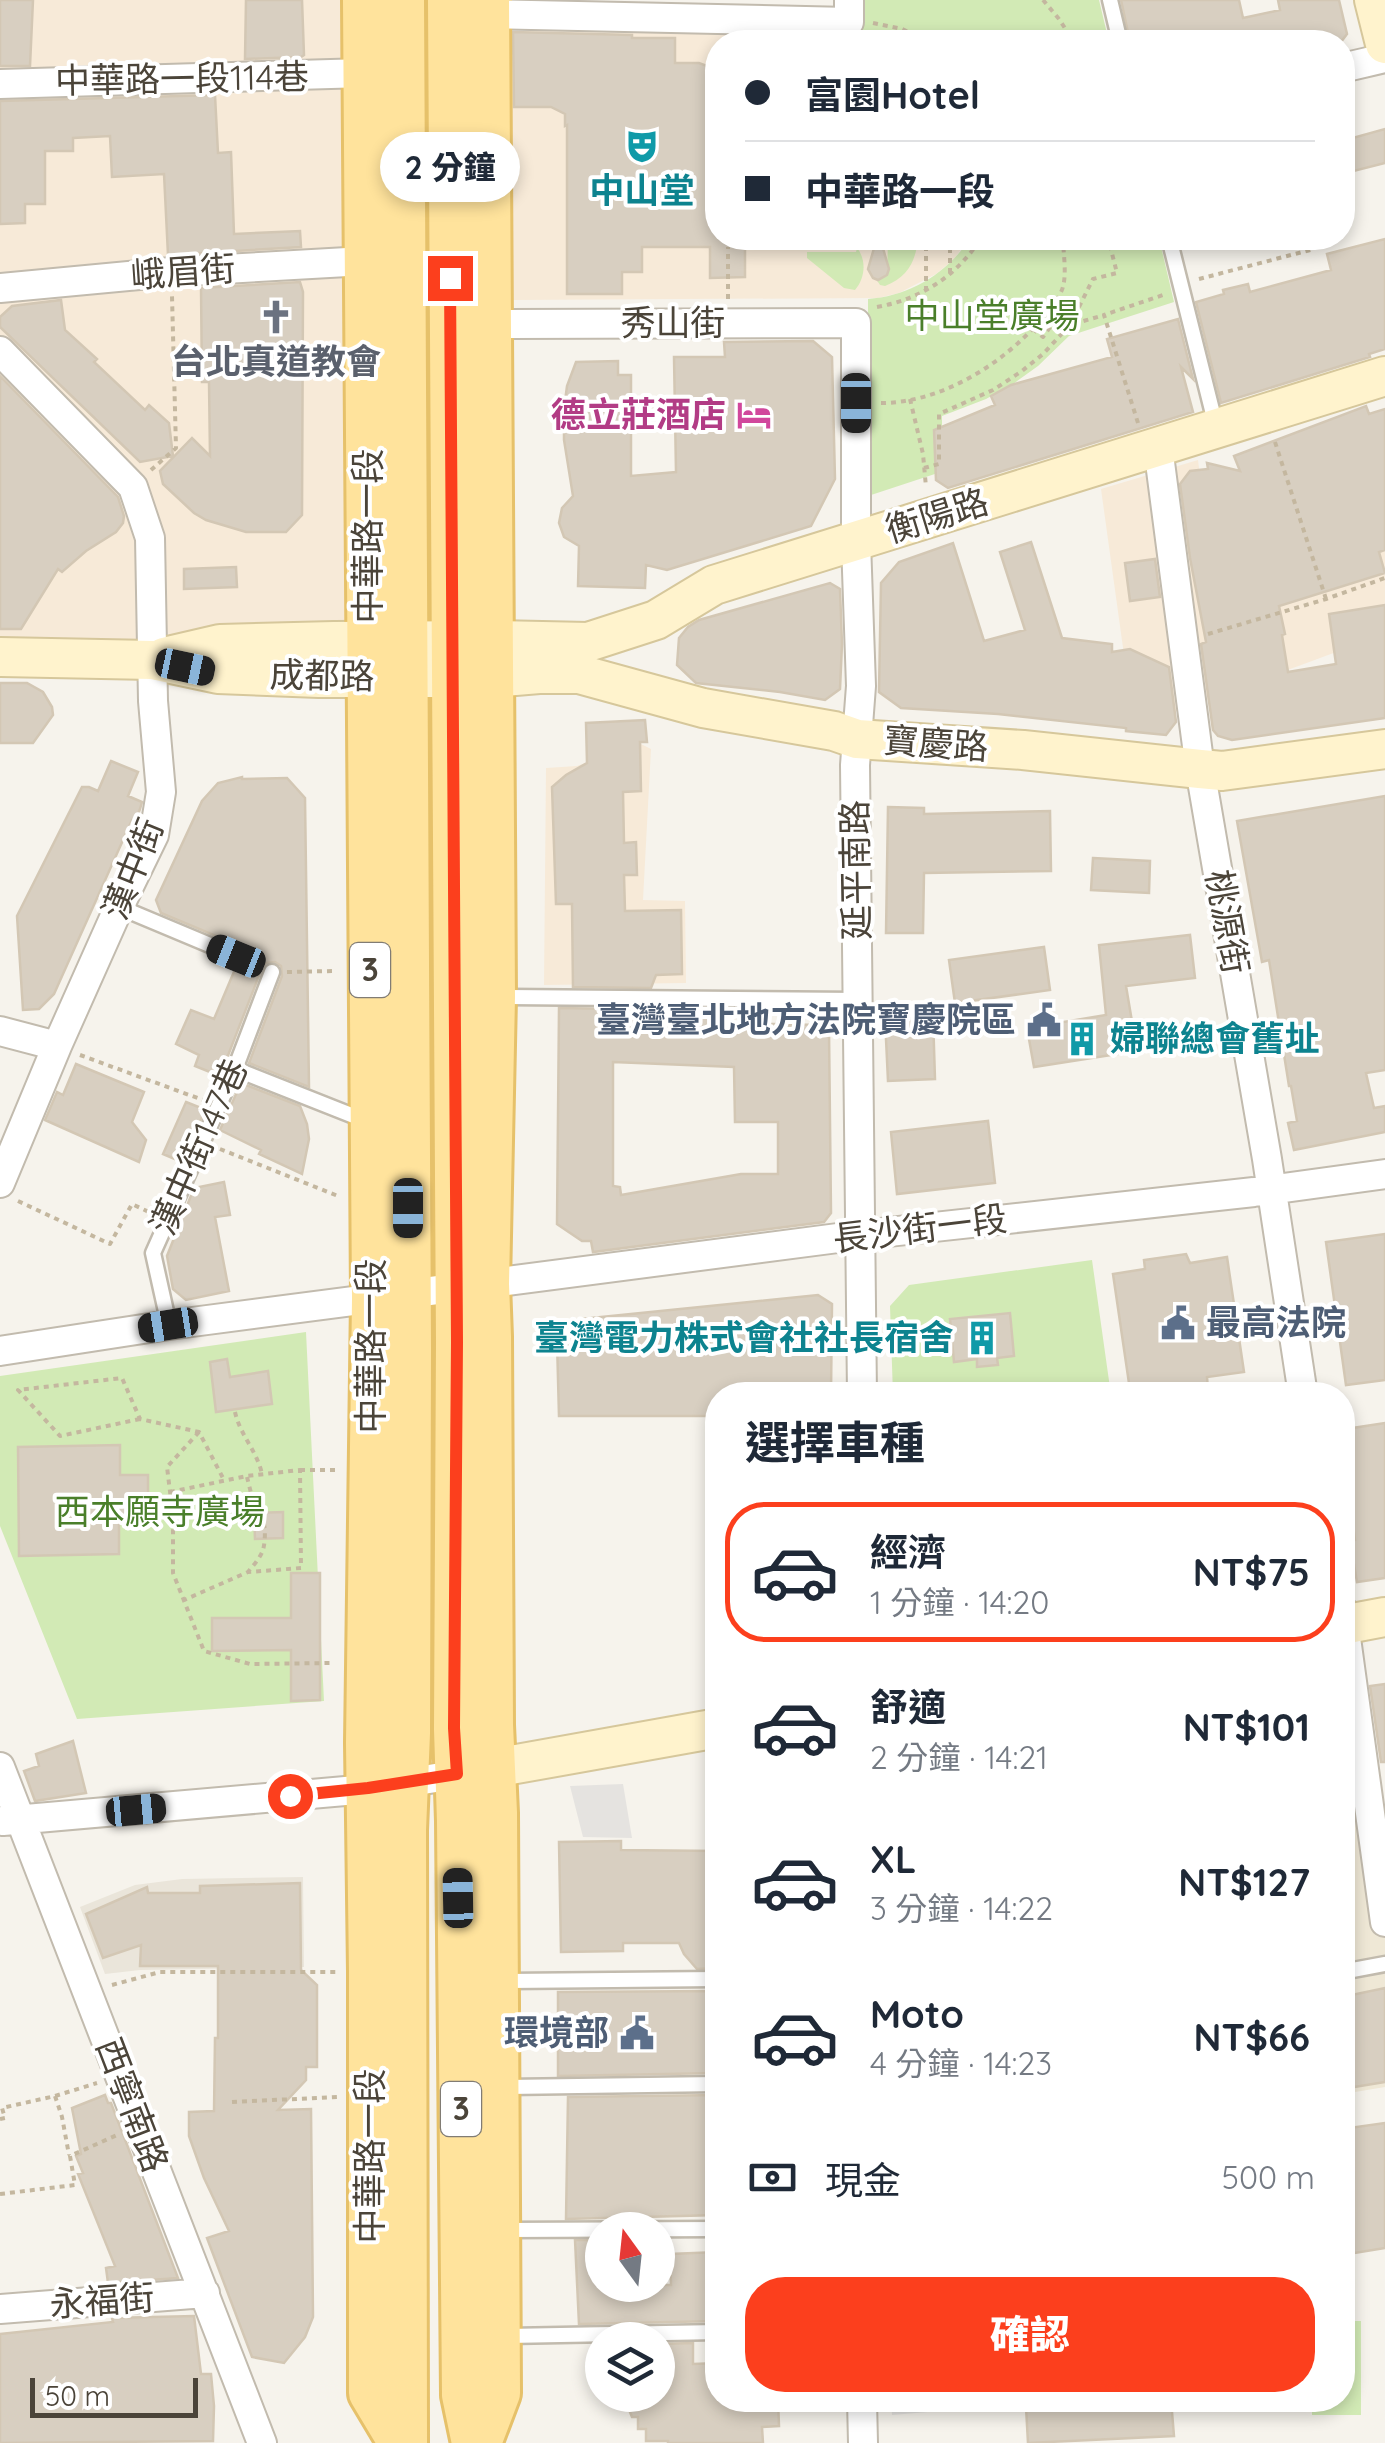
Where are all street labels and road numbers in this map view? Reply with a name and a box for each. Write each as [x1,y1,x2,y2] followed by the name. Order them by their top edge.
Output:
[55,54,309,102] street label: 中華路一段114巷
[129,245,237,297] street label: 峨眉街
[620,300,726,344] street label: 秀山街
[345,448,389,624] street label: 中華路一段
[880,479,993,551] street label: 衡陽路
[269,652,375,698] street label: 成都路
[882,717,990,769] street label: 寶慶路
[832,800,878,940] street label: 延平南路
[92,812,172,926] street label: 漢中街
[1197,866,1259,977] street label: 桃源街
[350,943,390,997] road number: 3
[140,1052,256,1241] street label: 漢中街147巷
[830,1196,1009,1261] street label: 長沙街一段
[348,1258,392,1434] street label: 中華路一段
[87,2031,179,2178] street label: 西寧南路
[347,2068,391,2244] street label: 中華路一段
[441,2082,481,2136] road number: 3
[48,2274,156,2326] street label: 永福街

